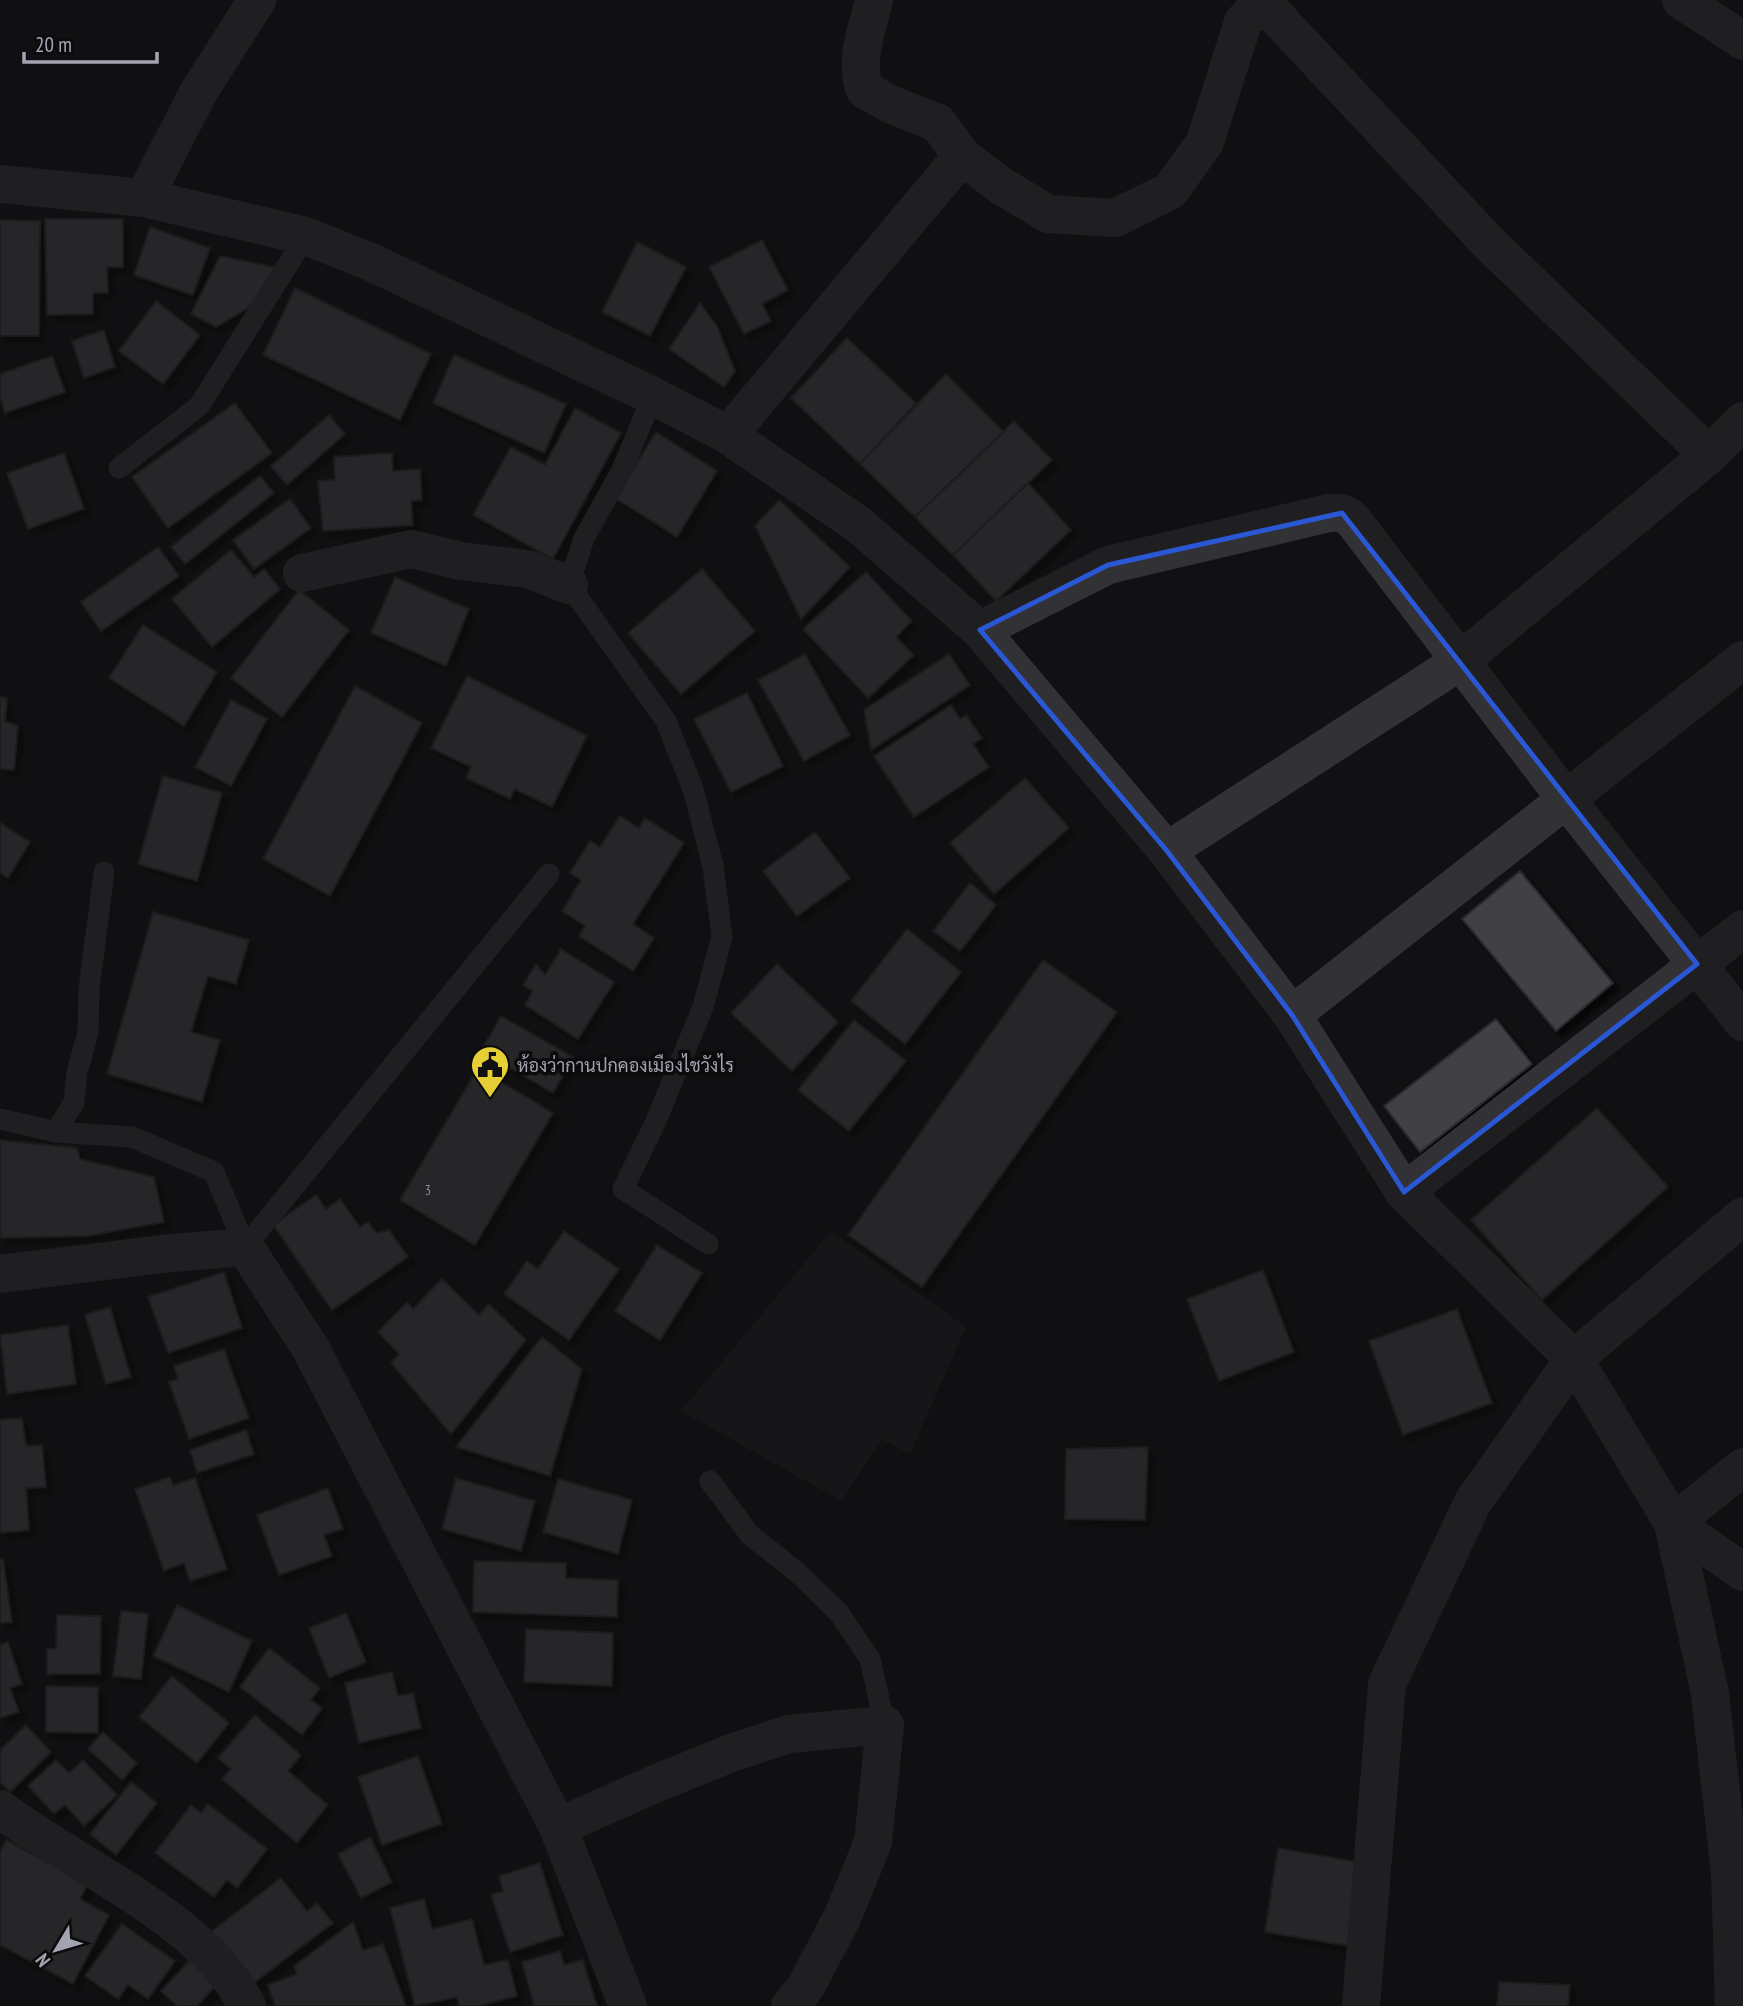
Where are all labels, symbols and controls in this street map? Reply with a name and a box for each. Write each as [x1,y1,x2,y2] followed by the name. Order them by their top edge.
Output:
[24,21,158,65] scale bar
[35,31,72,58] text: 20 m
[469,1044,511,1099] public building icon: ห้องว่ากานปกคองเมืองไชวังไร
[517,1053,734,1077] place label: ห้องว่ากานปกคองเมืองไชวังไร
[425,1181,431,1199] house number: 3
[21,1915,91,1985] north arrow
[30,1949,55,1972] text: N

